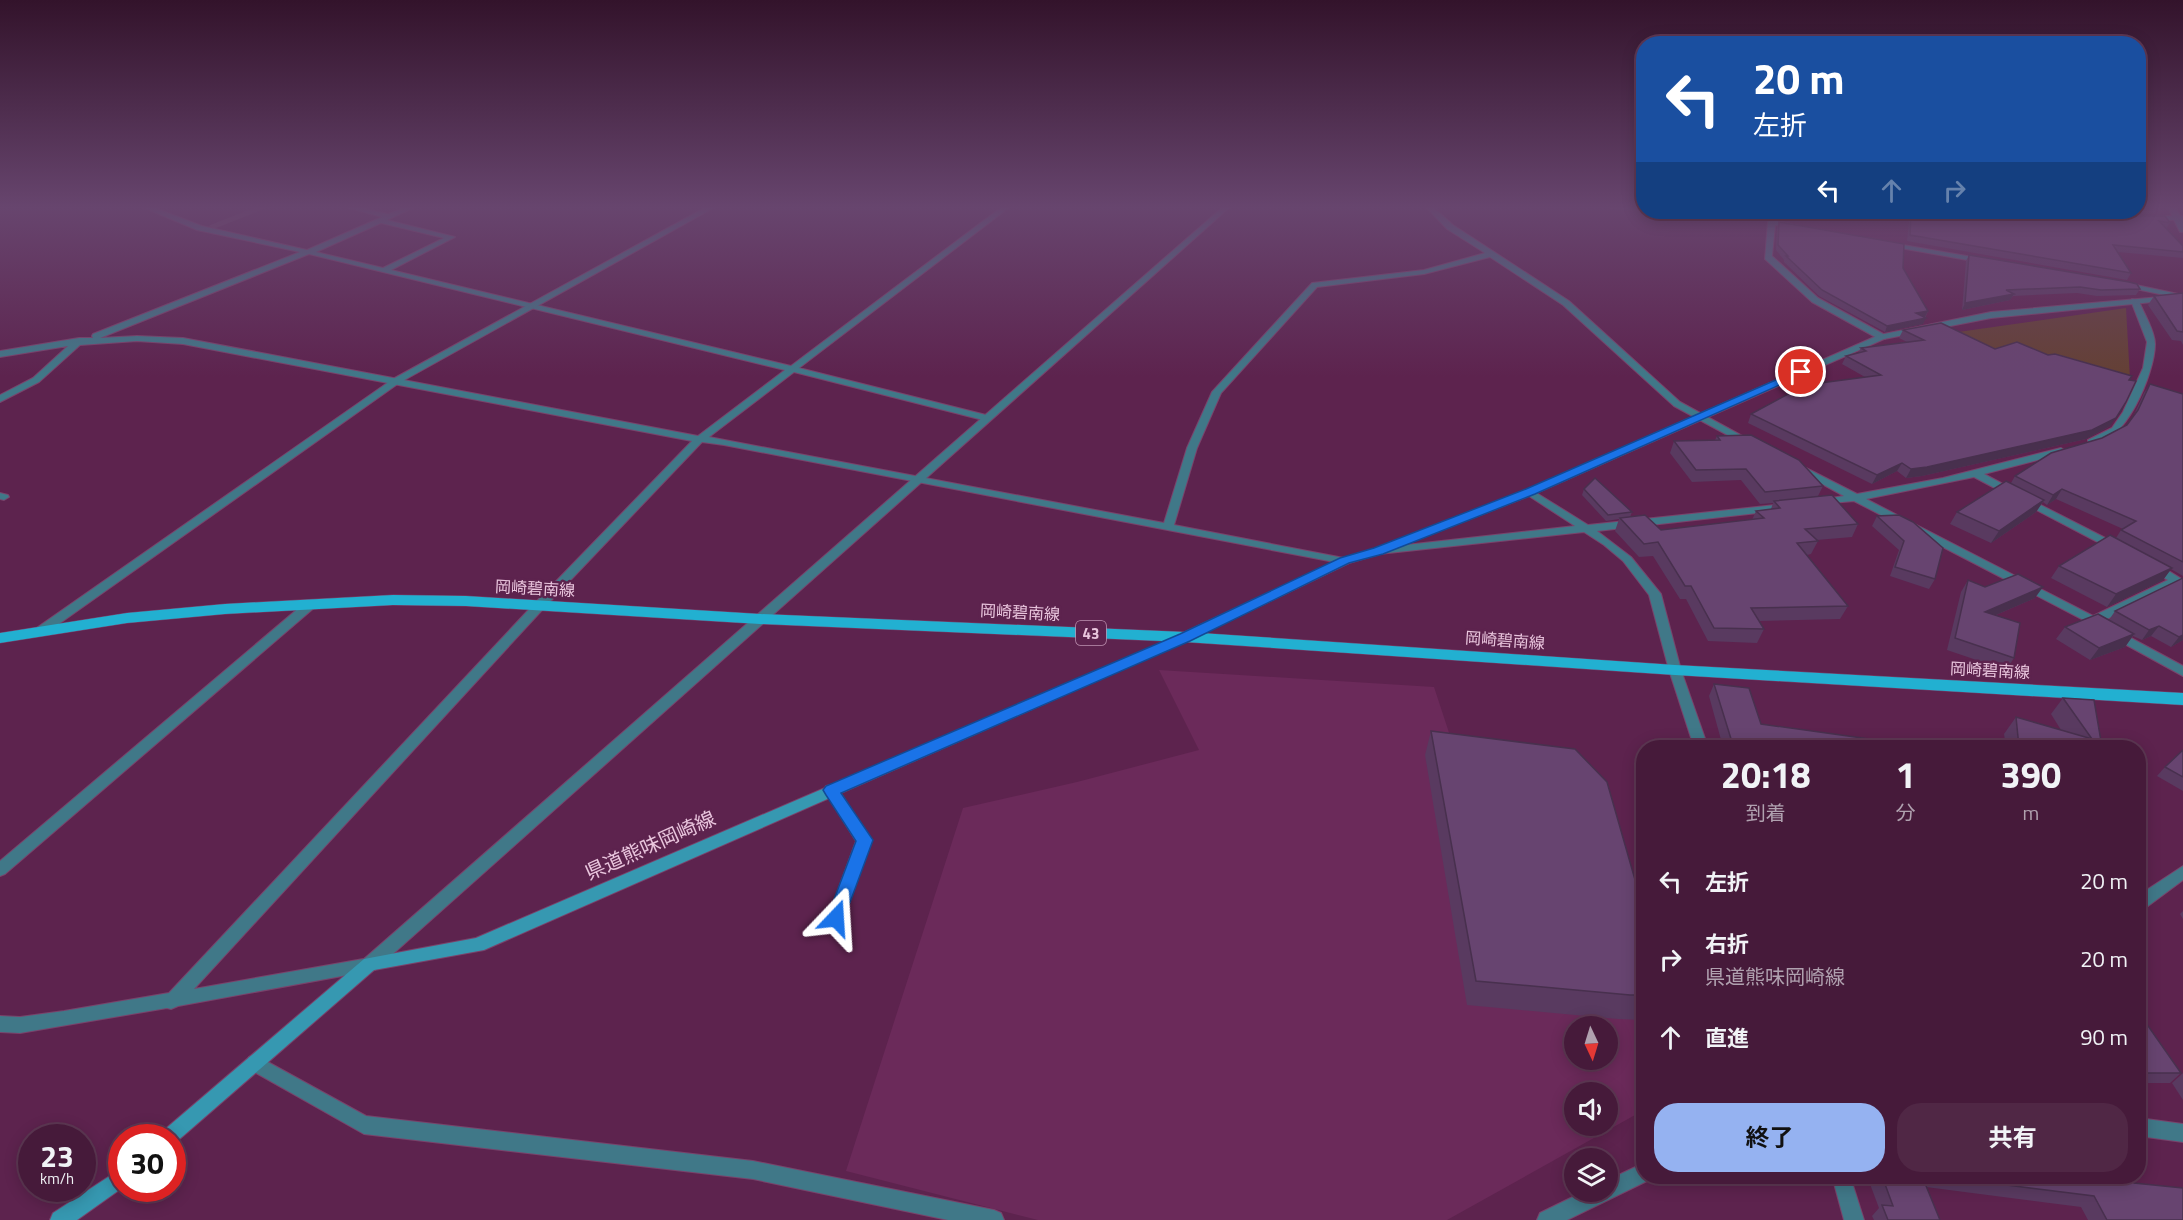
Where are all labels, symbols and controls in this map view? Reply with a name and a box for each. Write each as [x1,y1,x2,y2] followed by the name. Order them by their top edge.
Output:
[1753,46,1845,110] text: 20 m
[1654,60,1732,138] icon: left
[1753,104,1807,145] text: 左折
[1812,174,1845,207] icon: left
[1875,174,1908,207] icon: ahead
[1938,174,1971,207] icon: right
[1775,346,1826,397] pin
[1784,355,1817,388] icon: arrive
[494,574,576,602] street label: 岡崎碧南線
[979,598,1061,626] street label: 岡崎碧南線
[1076,621,1106,645] road number: 43
[1464,625,1546,655] street label: 岡崎碧南線
[1949,656,2031,684] street label: 岡崎碧南線
[1721,747,1811,802] text: 20:18
[1896,747,1916,802] text: 1
[2001,747,2061,802] text: 390
[1746,797,1786,828] text: 到着
[1896,797,1916,828] text: 分
[2022,797,2039,828] text: m
[580,802,720,888] street label: 県道熊味岡崎線
[2080,864,2128,898] text: 20 m
[1654,865,1687,898] icon: left
[1705,865,1749,899] text: 左折
[804,886,868,950] position arrow
[1705,927,1749,961] text: 右折
[2080,942,2128,976] text: 20 m
[1654,943,1687,976] icon: right
[1705,961,1845,992] text: 県道熊味岡崎線
[1564,1016,1618,1070] north arrow
[1564,1016,1618,1202] map controls
[2080,1020,2128,1054] text: 90 m
[1654,1021,1687,1054] icon: ahead
[1705,1021,1749,1055] text: 直進
[1564,1082,1618,1136] button: sound
[1654,1103,1885,1172] button: 終了
[1897,1103,2128,1172] button: 共有
[108,1124,186,1202] speed limit sign: 30
[40,1133,74,1179] text: 23
[1564,1148,1618,1202] button: layers
[40,1167,74,1190] text: km/h

